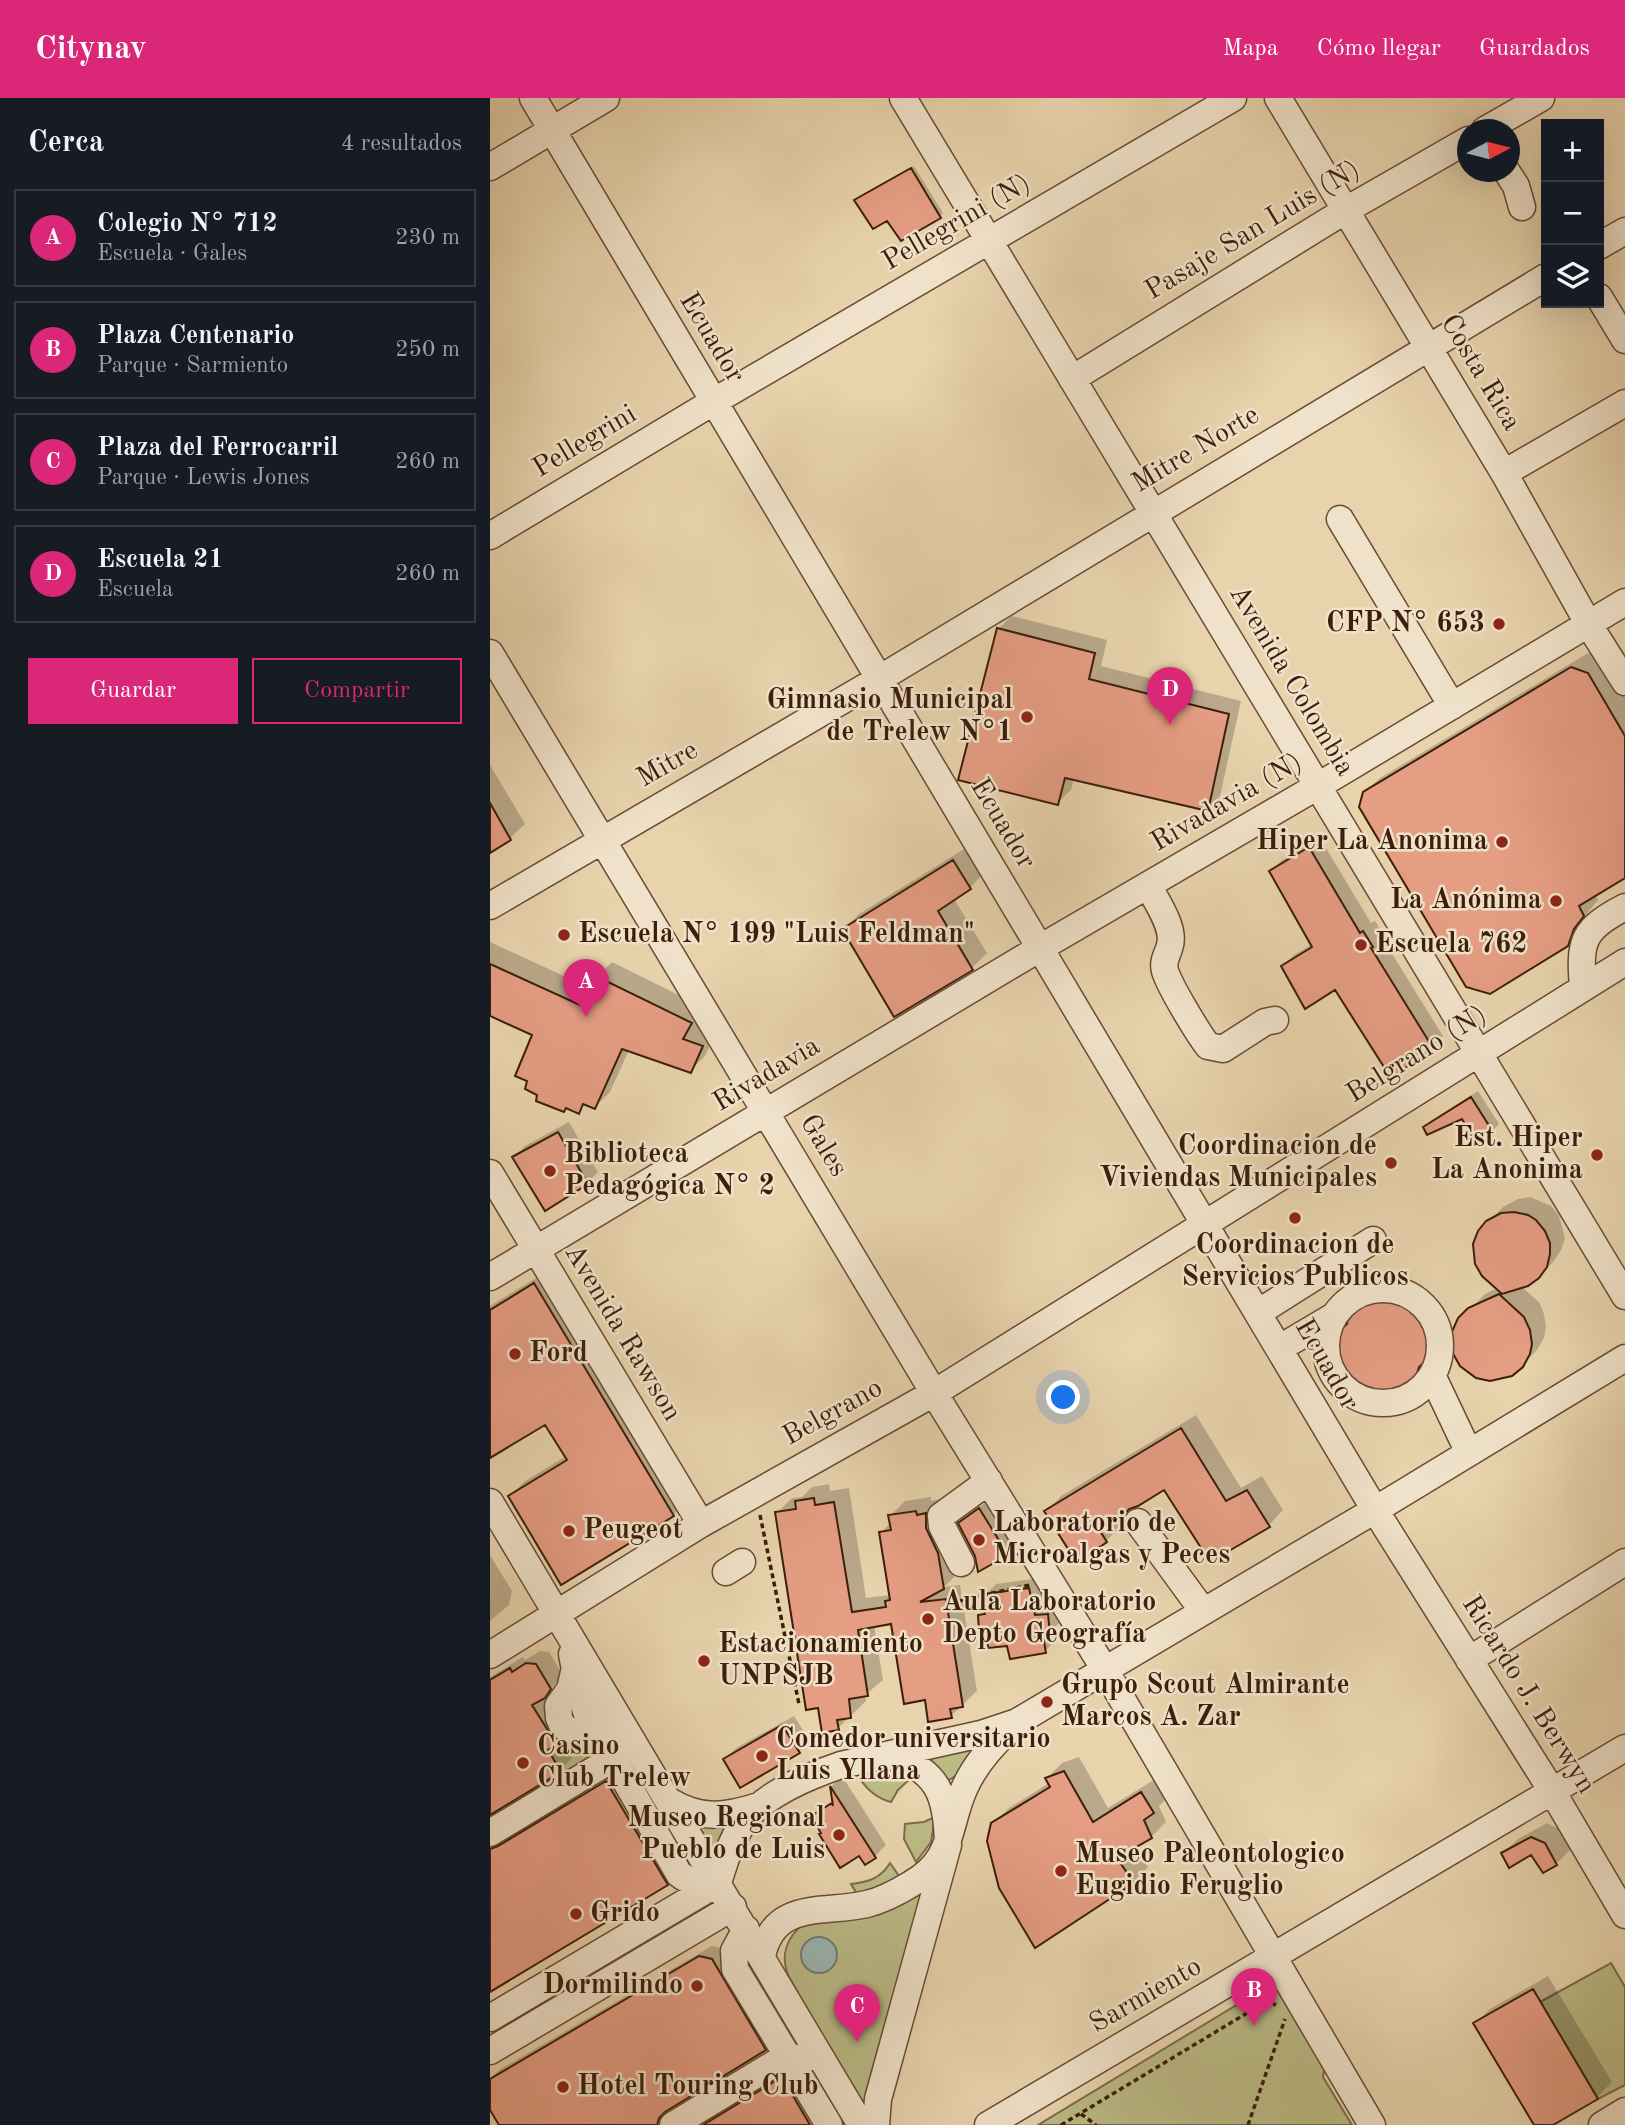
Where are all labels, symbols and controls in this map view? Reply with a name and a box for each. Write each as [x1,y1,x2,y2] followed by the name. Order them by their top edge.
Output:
[35,33,147,66] text: Citynav
[1222,37,1279,61] text: Mapa
[1317,37,1441,61] text: Cómo llegar
[1479,37,1590,61] text: Guardados
[1457,119,1520,182] north arrow
[1541,119,1604,308] map controls
[1541,119,1604,182] button: +
[28,128,104,158] text: Cerca
[341,132,462,155] text: 4 resultados
[1141,156,1365,306] street label: Pasaje San Luis (N)
[878,170,1036,276] street label: Pellegrini (N)
[1541,182,1604,245] button: −
[97,211,278,237] text: Colegio N° 712
[44,226,62,249] text: A
[395,226,460,249] text: 230 m
[97,242,247,265] text: Escuela · Gales
[1541,245,1604,308] button: layers
[673,288,749,388] street label: Ecuador
[1435,310,1526,436] street label: Costa Rica
[97,323,294,349] text: Plaza Centenario
[45,338,61,361] text: B
[395,338,460,361] text: 250 m
[97,354,288,377] text: Parque · Sarmiento
[528,400,642,484] street label: Pellegrini
[1128,401,1264,499] street label: Mitre Norte
[97,435,338,461] text: Plaza del Ferrocarril
[45,450,61,473] text: C
[395,450,460,473] text: 260 m
[97,466,309,489] text: Parque · Lewis Jones
[97,547,224,573] text: Escuela 21
[44,562,62,585] text: D
[395,562,460,585] text: 260 m
[97,578,173,601] text: Escuela
[1223,581,1359,781] street label: Avenida Colombia
[1326,610,1485,638] place label: CFP N° 653
[1491,616,1507,632] marker: CFP N° 653
[28,658,238,724] button: Guardar
[252,658,462,724] button: Compartir
[1147,667,1193,725] pin: D
[766,687,1013,747] place label: Gimnasio Municipal de Trelew N°1
[1019,709,1035,725] marker: Gimnasio Municipal de Trelew N°1
[633,737,703,793] street label: Mitre
[1147,749,1307,857] street label: Rivadavia (N)
[964,774,1040,874] street label: Ecuador
[1256,828,1488,856] place label: Hiper La Anonima
[1494,834,1510,850] marker: Hiper La Anonima
[1390,887,1542,915] place label: La Anónima
[1548,893,1564,909] marker: La Anónima
[578,921,975,949] place label: Escuela N° 199 "Luis Feldman"
[556,927,572,943] marker: Escuela N° 199 "Luis Feldman"
[1375,931,1528,959] place label: Escuela 762
[1353,937,1369,953] marker: Escuela 762
[563,959,609,1017] pin: A
[1342,1001,1492,1109] street label: Belgrano (N)
[709,1032,825,1118] street label: Rivadavia
[794,1110,852,1182] street label: Gales
[1431,1125,1583,1185] place label: Est. Hiper La Anonima
[1099,1133,1377,1193] place label: Coordinacion de Viviendas Municipales
[564,1141,775,1201] place label: Biblioteca Pedagógica N° 2
[1589,1147,1605,1163] marker: Est. Hiper La Anonima
[1383,1155,1399,1171] marker: Coordinacion de Viviendas Municipales
[542,1163,558,1179] marker: Biblioteca Pedagógica N° 2
[1287,1210,1303,1226] marker: Coordinacion de Servicios Publicos
[1181,1232,1409,1292] place label: Coordinacion de Servicios Publicos
[558,1240,686,1426] street label: Avenida Rawson
[1289,1315,1363,1415] street label: Ecuador
[529,1340,588,1368] place label: Ford
[507,1346,523,1362] marker: Ford
[778,1374,888,1452] street label: Belgrano
[1046,1380,1080,1414] your location
[993,1510,1230,1570] place label: Laboratorio de Microalgas y Peces
[583,1517,683,1545] place label: Peugeot
[561,1523,577,1539] marker: Peugeot
[971,1532,987,1548] marker: Laboratorio de Microalgas y Peces
[942,1589,1156,1649] place label: Aula Laboratorio Depto Geografía
[1456,1591,1600,1799] street label: Ricardo J. Berwyn
[920,1611,936,1627] marker: Aula Laboratorio Depto Geografía
[718,1631,923,1691] place label: Estacionamiento UNPSJB
[696,1653,712,1669] marker: Estacionamiento UNPSJB
[1061,1672,1350,1732] place label: Grupo Scout Almirante Marcos A. Zar
[1039,1694,1055,1710] marker: Grupo Scout Almirante Marcos A. Zar
[776,1726,1051,1786] place label: Comedor universitario Luis Yllana
[537,1733,691,1793] place label: Casino Club Trelew
[754,1748,770,1764] marker: Comedor universitario Luis Yllana
[515,1755,531,1771] marker: Casino Club Trelew
[627,1805,825,1865] place label: Museo Regional Pueblo de Luis
[831,1827,847,1843] marker: Museo Regional Pueblo de Luis
[1075,1841,1345,1901] place label: Museo Paleontologico Eugidio Feruglio
[1053,1863,1069,1879] marker: Museo Paleontologico Eugidio Feruglio
[590,1900,660,1928] place label: Grido
[568,1906,584,1922] marker: Grido
[1085,1953,1207,2039] street label: Sarmiento
[1231,1968,1277,2026] pin: B
[542,1972,683,2000] place label: Dormilindo
[689,1978,705,1994] marker: Dormilindo
[834,1984,880,2042] pin: C
[577,2073,818,2101] place label: Hotel Touring Club
[555,2079,571,2095] marker: Hotel Touring Club

